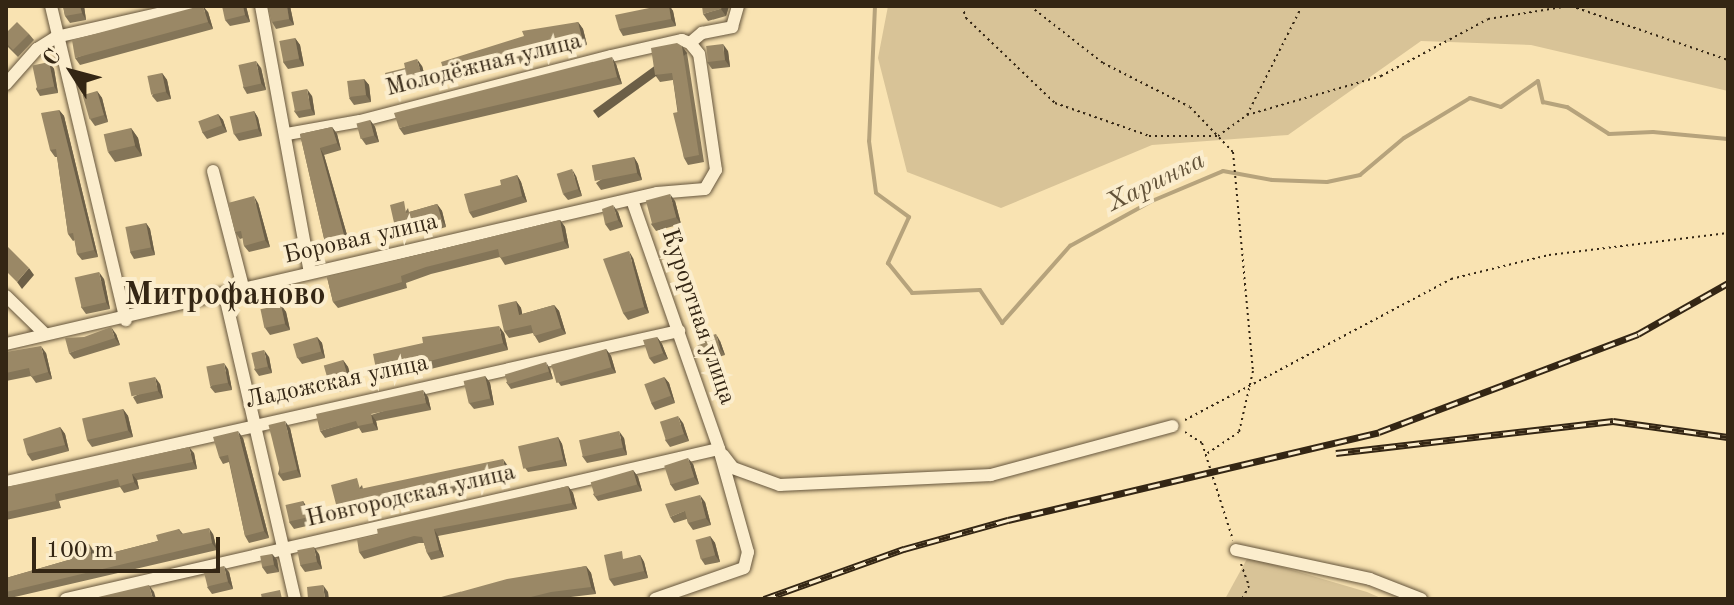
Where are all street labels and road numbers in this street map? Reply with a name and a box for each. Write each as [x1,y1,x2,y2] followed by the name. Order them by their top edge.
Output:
[383,28,585,104] street label: Молодёжная улица
[281,208,441,272] street label: Боровая улица
[653,225,741,409] street label: Курортная улица
[243,350,431,416] street label: Ладожская улица
[304,459,518,535] street label: Новгородская улица

